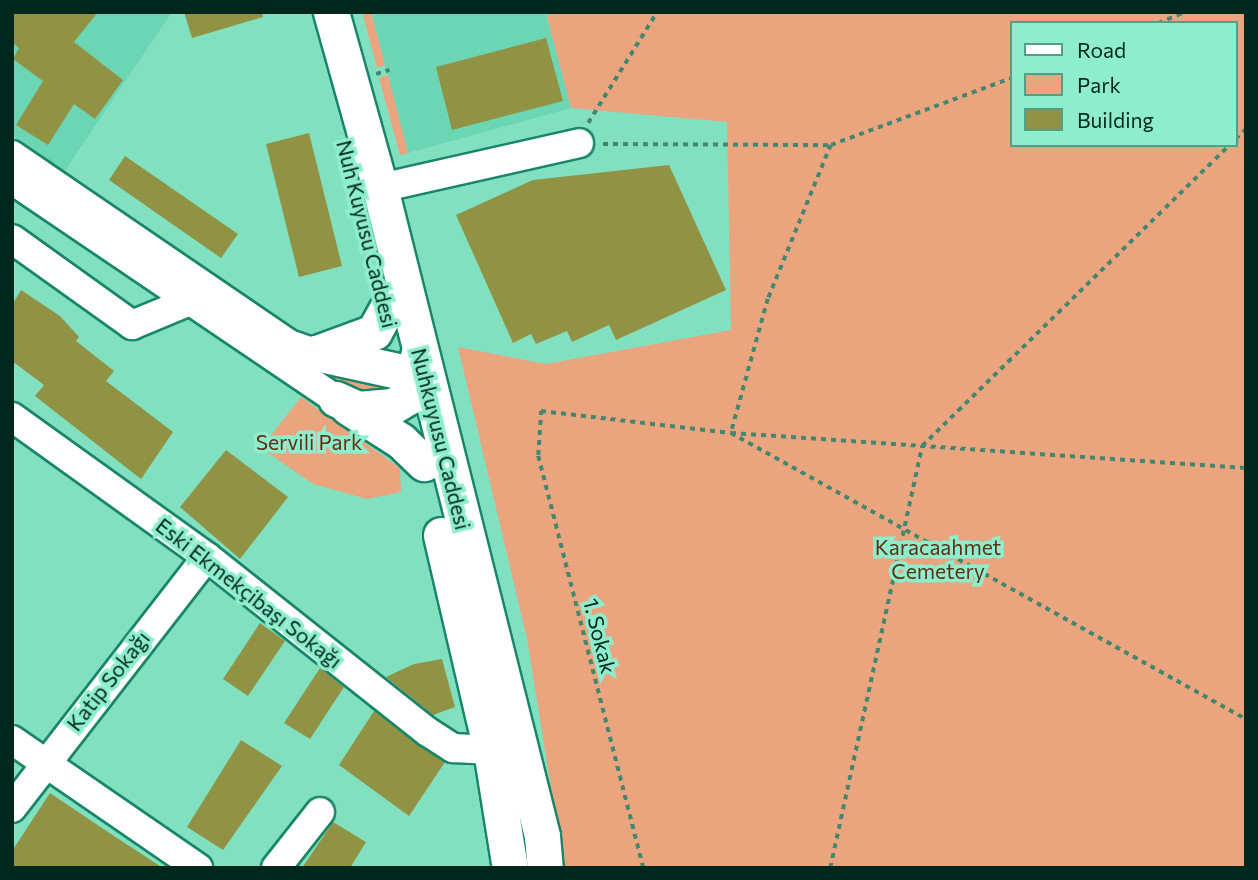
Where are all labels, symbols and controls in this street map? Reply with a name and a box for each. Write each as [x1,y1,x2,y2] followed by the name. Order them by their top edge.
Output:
[1010,21,1237,147] legend
[1077,37,1126,62] text: Road
[1077,72,1121,97] text: Park
[1077,107,1154,132] text: Building
[331,137,403,331] street label: Nuh Kuyusu Caddesi
[406,346,476,532] street label: Nuhkuyusu Caddesi
[256,429,362,455] park label: Servili Park
[151,513,347,673] street label: Eski Ekmekçibaşı Sokağı
[875,534,1001,584] park label: Karacaahmet Cemetery
[579,596,621,676] street label: 1. Sokak
[61,626,155,736] street label: Katip Sokağı

